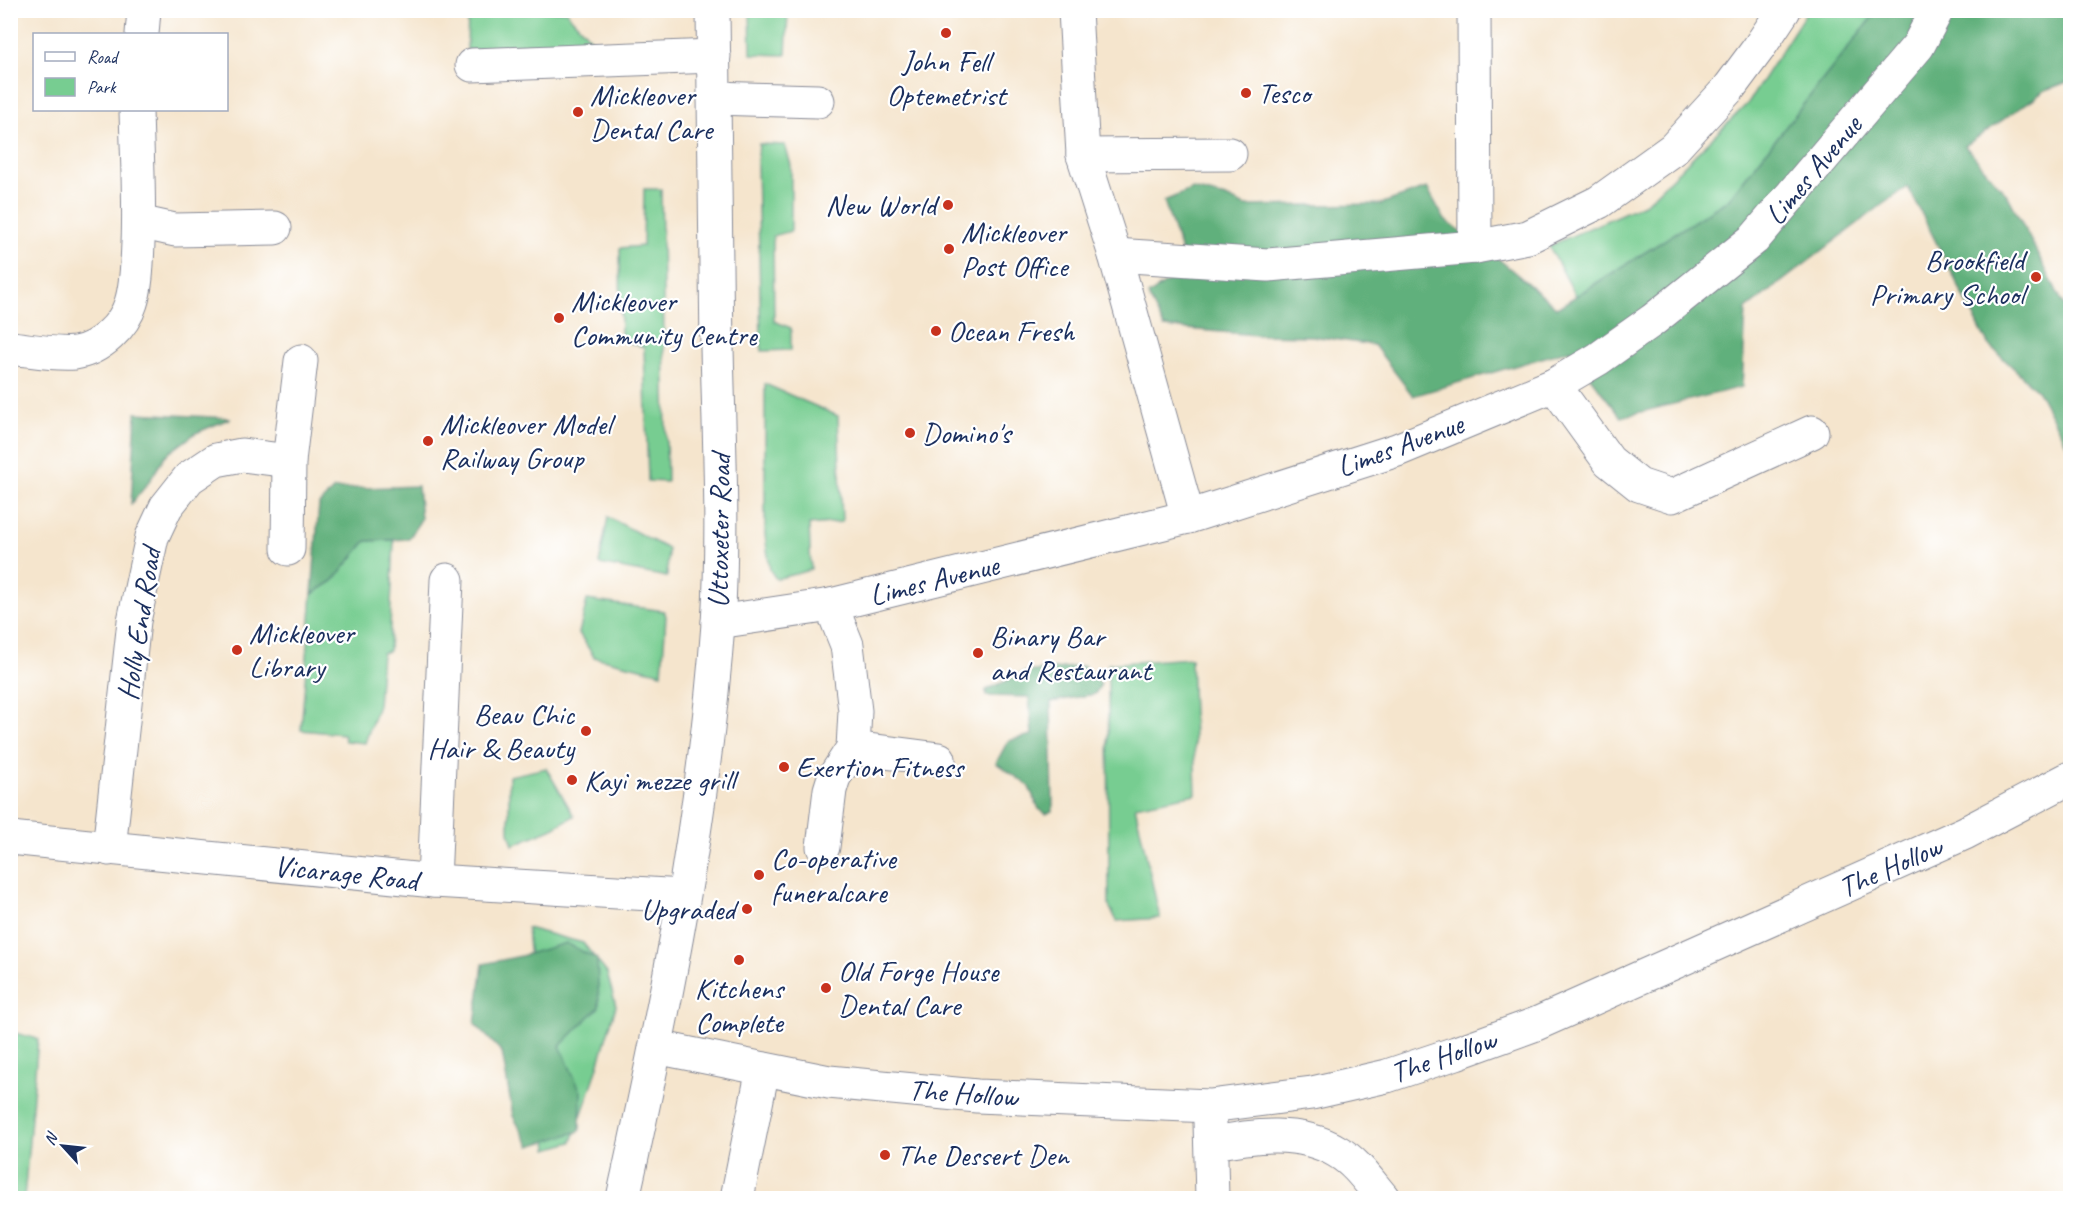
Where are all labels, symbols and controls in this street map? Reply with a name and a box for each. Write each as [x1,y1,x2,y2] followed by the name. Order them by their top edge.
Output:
[939,26,953,40] marker: John Fell Optemetrist
[33,33,228,111] legend
[886,42,1009,114] place label: John Fell Optemetrist
[87,46,120,68] text: Road
[1258,74,1314,112] place label: Tesco
[87,76,117,98] text: Park
[590,76,714,148] place label: Mickleover Dental Care
[1239,86,1253,100] marker: Tesco
[571,105,585,119] marker: Mickleover Dental Care
[1756,106,1871,233] street label: Limes Avenue
[825,186,940,224] place label: New World
[941,198,955,212] marker: New World
[961,213,1070,285] place label: Mickleover Post Office
[1870,241,2029,313] place label: Brookfield Primary School
[942,242,956,256] marker: Mickleover Post Office
[2029,270,2043,284] marker: Brookfield Primary School
[571,282,759,354] place label: Mickleover Community Centre
[552,311,566,325] marker: Mickleover Community Centre
[948,312,1075,350] place label: Ocean Fresh
[929,324,943,338] marker: Ocean Fresh
[1332,404,1470,485] street label: Limes Avenue
[440,405,616,477] place label: Mickleover Model Railway Group
[922,414,1013,452] place label: Domino's
[903,426,917,440] marker: Domino's
[421,434,435,448] marker: Mickleover Model Railway Group
[699,449,739,609] street label: Uttoxeter Road
[108,541,170,703] street label: Holly End Road
[866,545,1005,614] street label: Limes Avenue
[249,614,356,686] place label: Mickleover Library
[990,617,1154,689] place label: Binary Bar and Restaurant
[230,643,244,657] marker: Mickleover Library
[971,646,985,660] marker: Binary Bar and Restaurant
[428,695,576,767] place label: Beau Chic Hair & Beauty
[579,724,593,738] marker: Beau Chic Hair & Beauty
[796,748,966,786] place label: Exertion Fitness
[777,760,791,774] marker: Exertion Fitness
[584,761,739,799] place label: Kayi mezze grill
[565,773,579,787] marker: Kayi mezze grill
[1832,826,1950,907] street label: The Hollow
[771,839,898,911] place label: Co-operative funeralcare
[272,847,424,900] street label: Vicarage Road
[752,868,766,882] marker: Co-operative funeralcare
[641,890,739,928] place label: Upgraded
[740,902,754,916] marker: Upgraded
[838,952,1001,1024] place label: Old Forge House Dental Care
[732,953,746,967] marker: Kitchens Complete
[695,969,786,1041] place label: Kitchens Complete
[819,981,833,995] marker: Old Forge House Dental Care
[1385,1019,1503,1092] street label: The Hollow
[907,1070,1021,1116] street label: The Hollow
[33,1116,93,1176] north arrow
[39,1128,63,1149] text: N
[897,1136,1070,1174] place label: The Dessert Den
[878,1148,892,1162] marker: The Dessert Den

